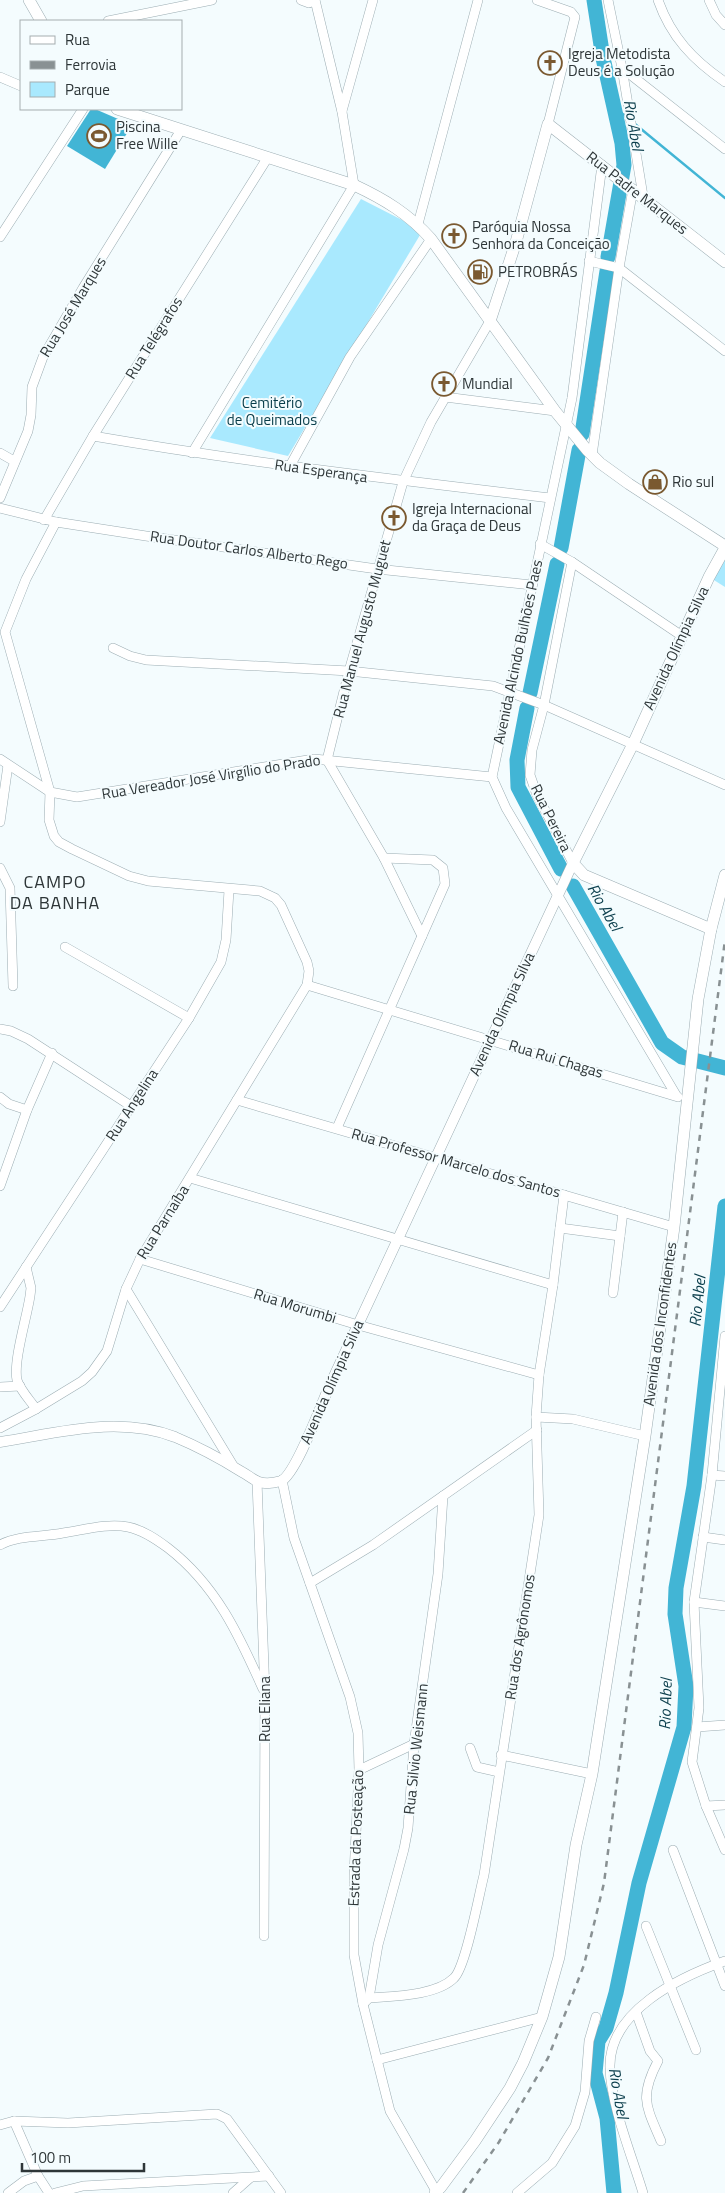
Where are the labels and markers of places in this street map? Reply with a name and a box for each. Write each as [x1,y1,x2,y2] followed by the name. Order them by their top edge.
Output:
[568,42,675,82] place label: Igreja Metodista Deus é a Solução
[537,50,563,76] church icon: Igreja Metodista Deus é a Solução
[116,115,178,155] place label: Piscina Free Wille
[86,123,112,149] sports icon: Piscina Free Wille
[472,215,610,255] place label: Paróquia Nossa Senhora da Conceição
[441,223,467,249] church icon: Paróquia Nossa Senhora da Conceição
[467,259,493,285] fuel station icon: PETROBRÁS
[498,260,578,283] place label: PETROBRÁS
[431,371,457,397] church icon: Mundial
[462,372,513,395] place label: Mundial
[642,469,668,495] shop icon: Rio sul
[672,470,714,493] place label: Rio sul
[412,497,532,537] place label: Igreja Internacional da Graça de Deus
[381,505,407,531] church icon: Igreja Internacional da Graça de Deus

